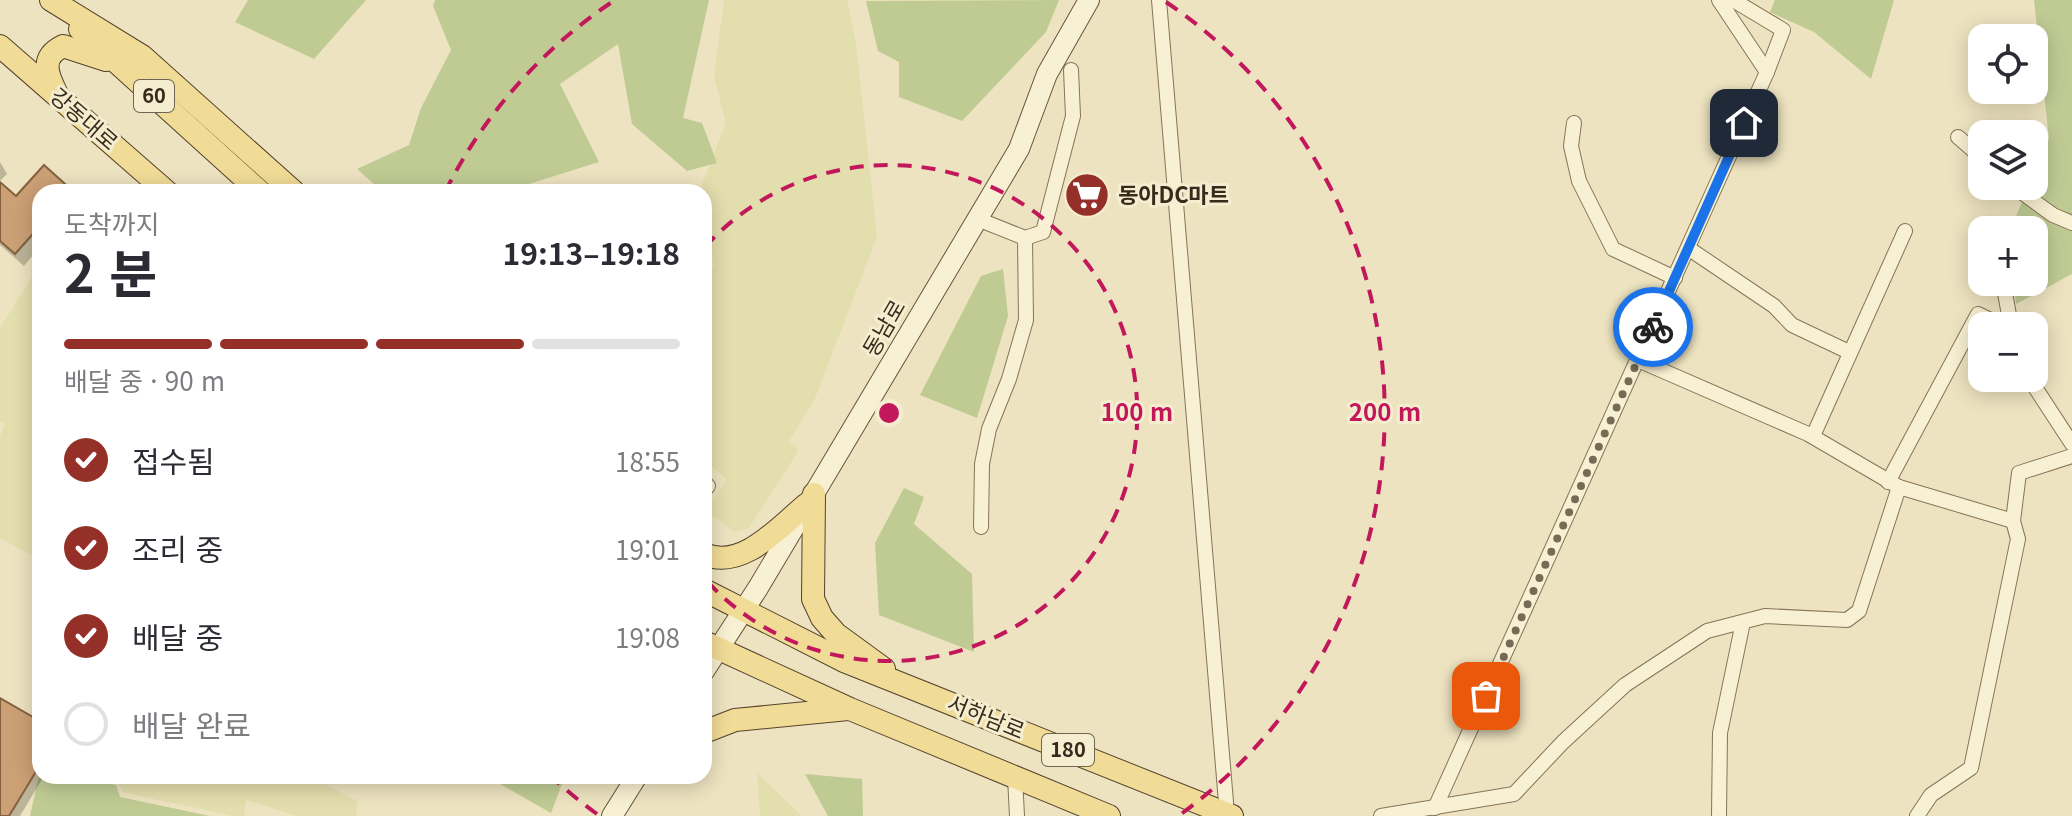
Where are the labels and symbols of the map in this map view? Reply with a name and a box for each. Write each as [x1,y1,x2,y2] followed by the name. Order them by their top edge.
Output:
[44,79,126,156] street label: 강동대로
[134,80,174,112] road number: 60
[1710,89,1778,157] pin
[1063,171,1111,219] supermarket icon: 동아DC마트
[1118,177,1229,209] place label: 동아DC마트
[1613,287,1693,367] courier
[853,293,911,361] street label: 동남로
[1101,393,1173,428] text: 100 m
[1349,393,1421,428] text: 200 m
[875,399,903,427] centre of rings
[1452,662,1520,730] pin
[943,685,1030,745] street label: 서하남로
[1042,734,1094,766] road number: 180

